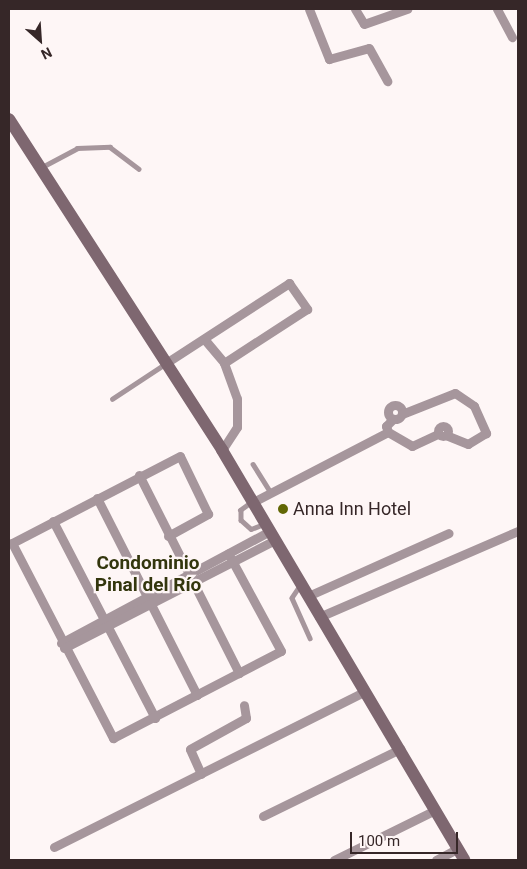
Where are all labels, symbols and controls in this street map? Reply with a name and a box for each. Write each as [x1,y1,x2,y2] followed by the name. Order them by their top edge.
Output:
[15,15,65,65] north arrow
[39,44,55,63] text: N
[293,498,411,520] place label: Anna Inn Hotel
[277,503,289,515] marker: Anna Inn Hotel
[95,552,201,596] district label: Condominio Pinal del Río
[352,822,460,854] scale bar
[358,832,400,850] text: 100 m

